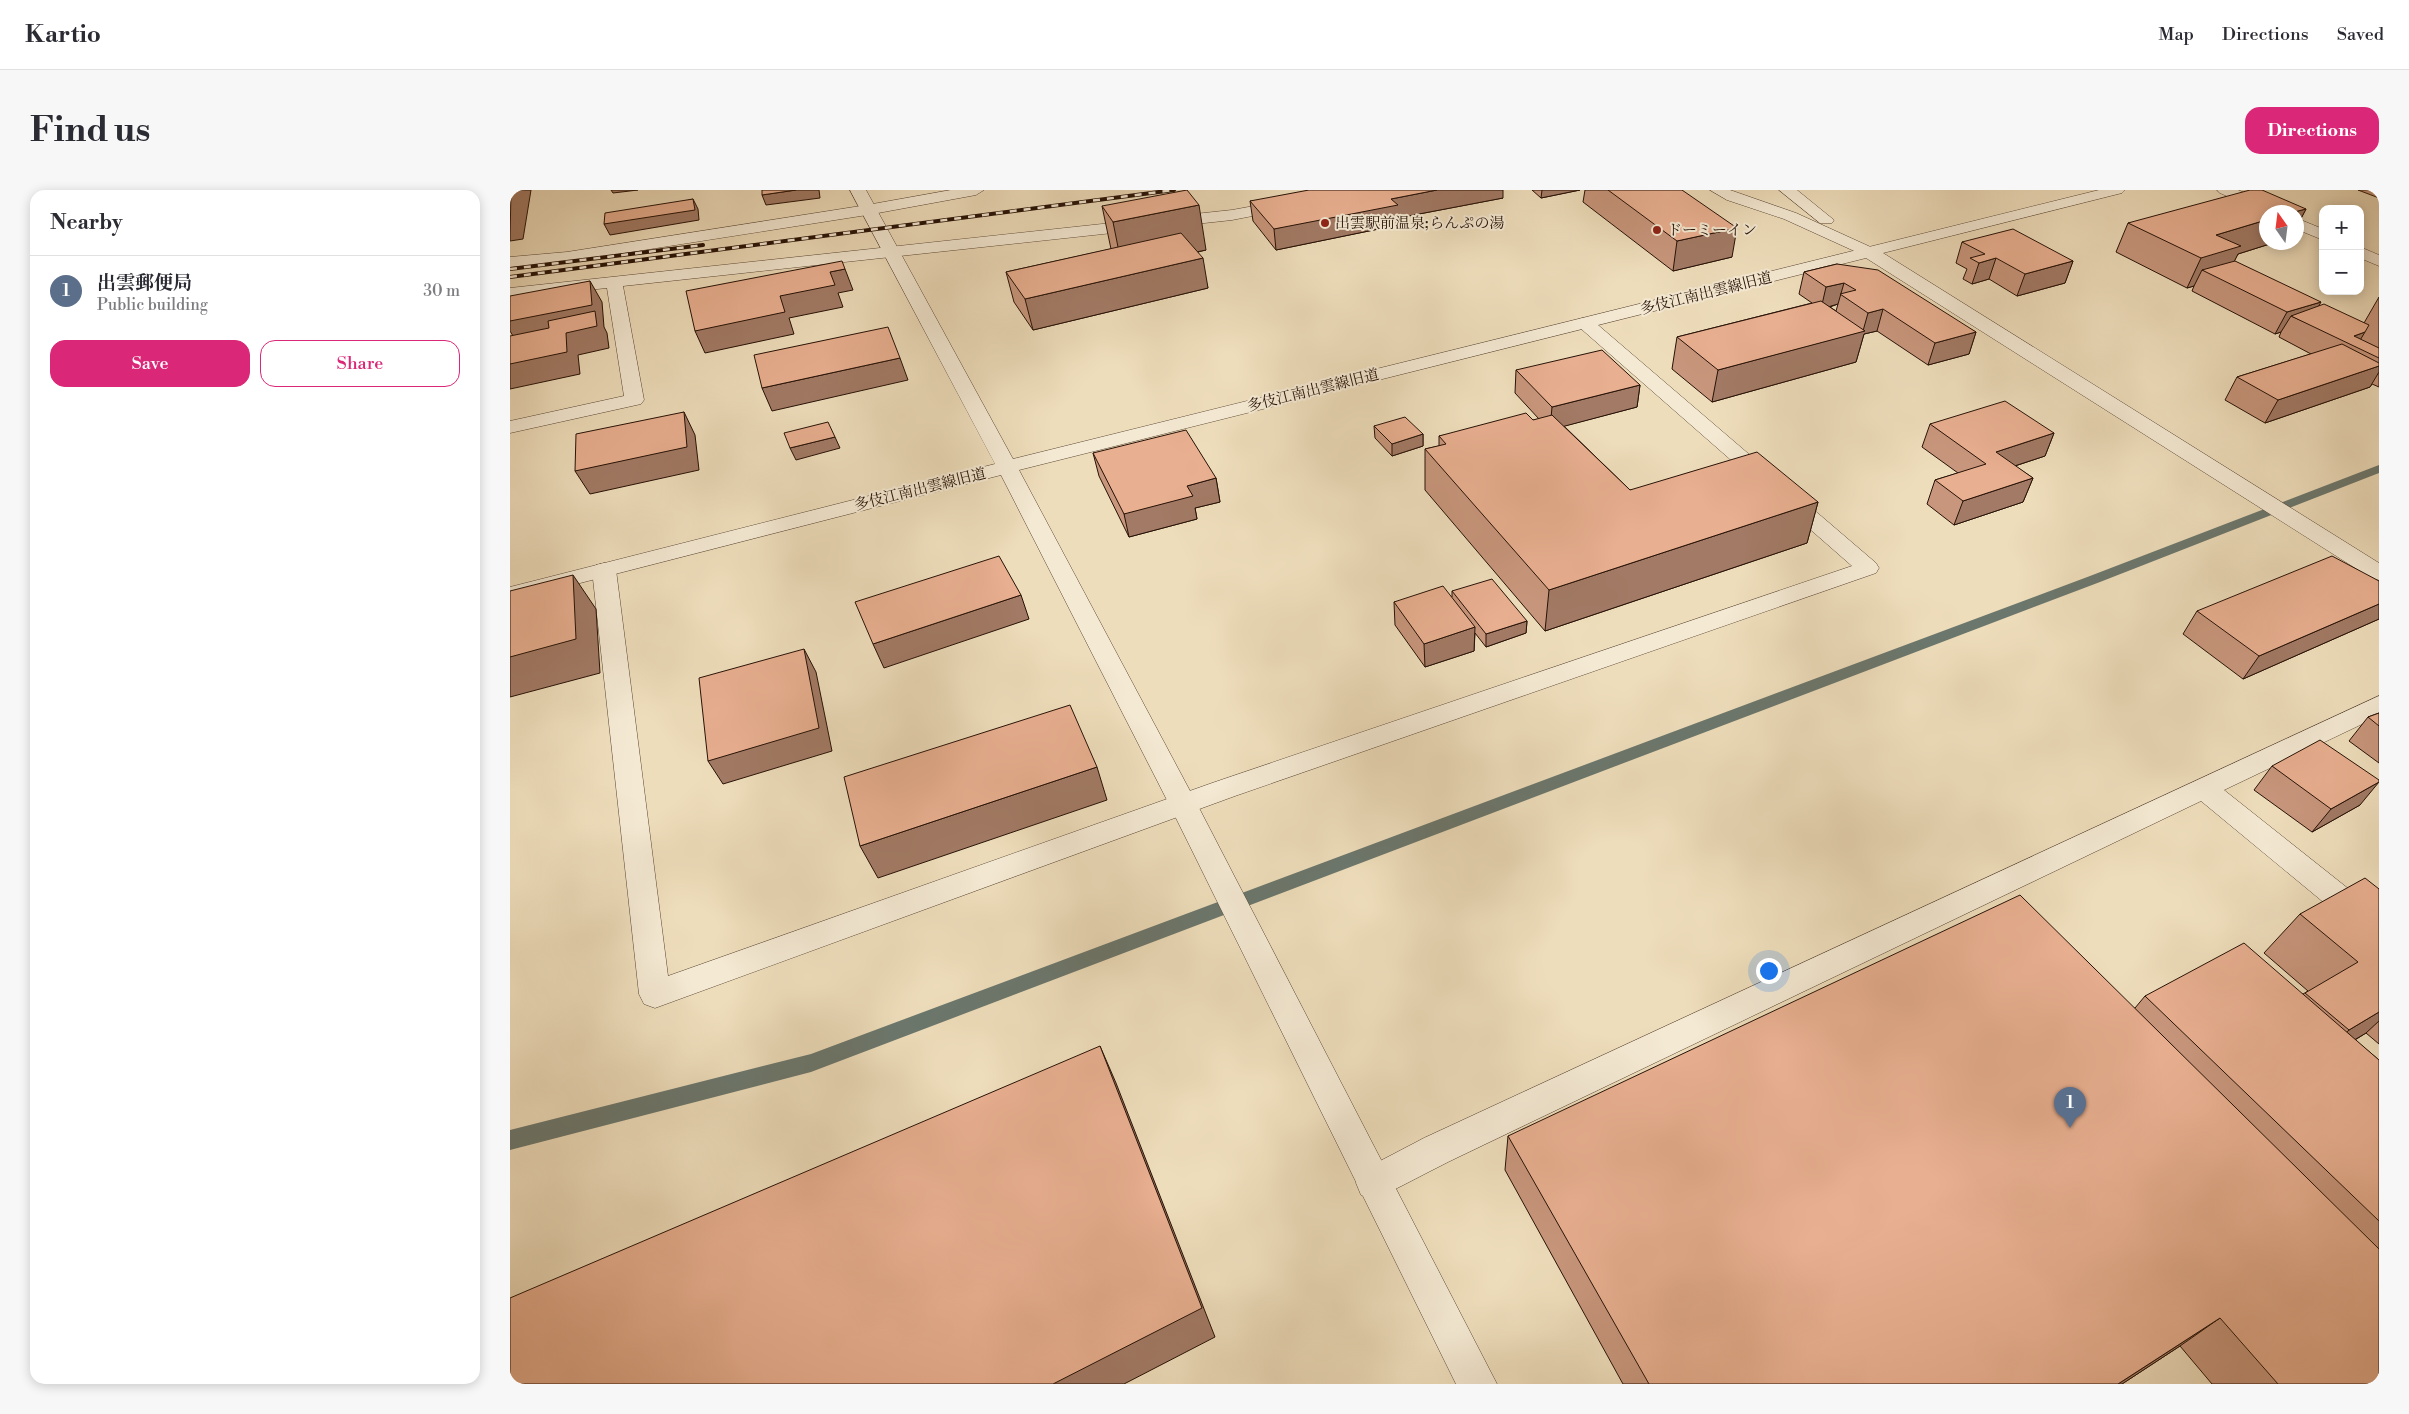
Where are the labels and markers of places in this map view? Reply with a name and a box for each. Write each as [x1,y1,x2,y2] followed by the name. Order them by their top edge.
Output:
[1335,214,1504,233] place label: 出雲駅前温泉;らんぷの湯
[1319,217,1331,229] marker: 出雲駅前温泉;らんぷの湯
[1667,221,1757,240] place label: ドーミーイン
[1651,224,1663,236] marker: ドーミーイン
[2054,1087,2086,1128] pin: 1

